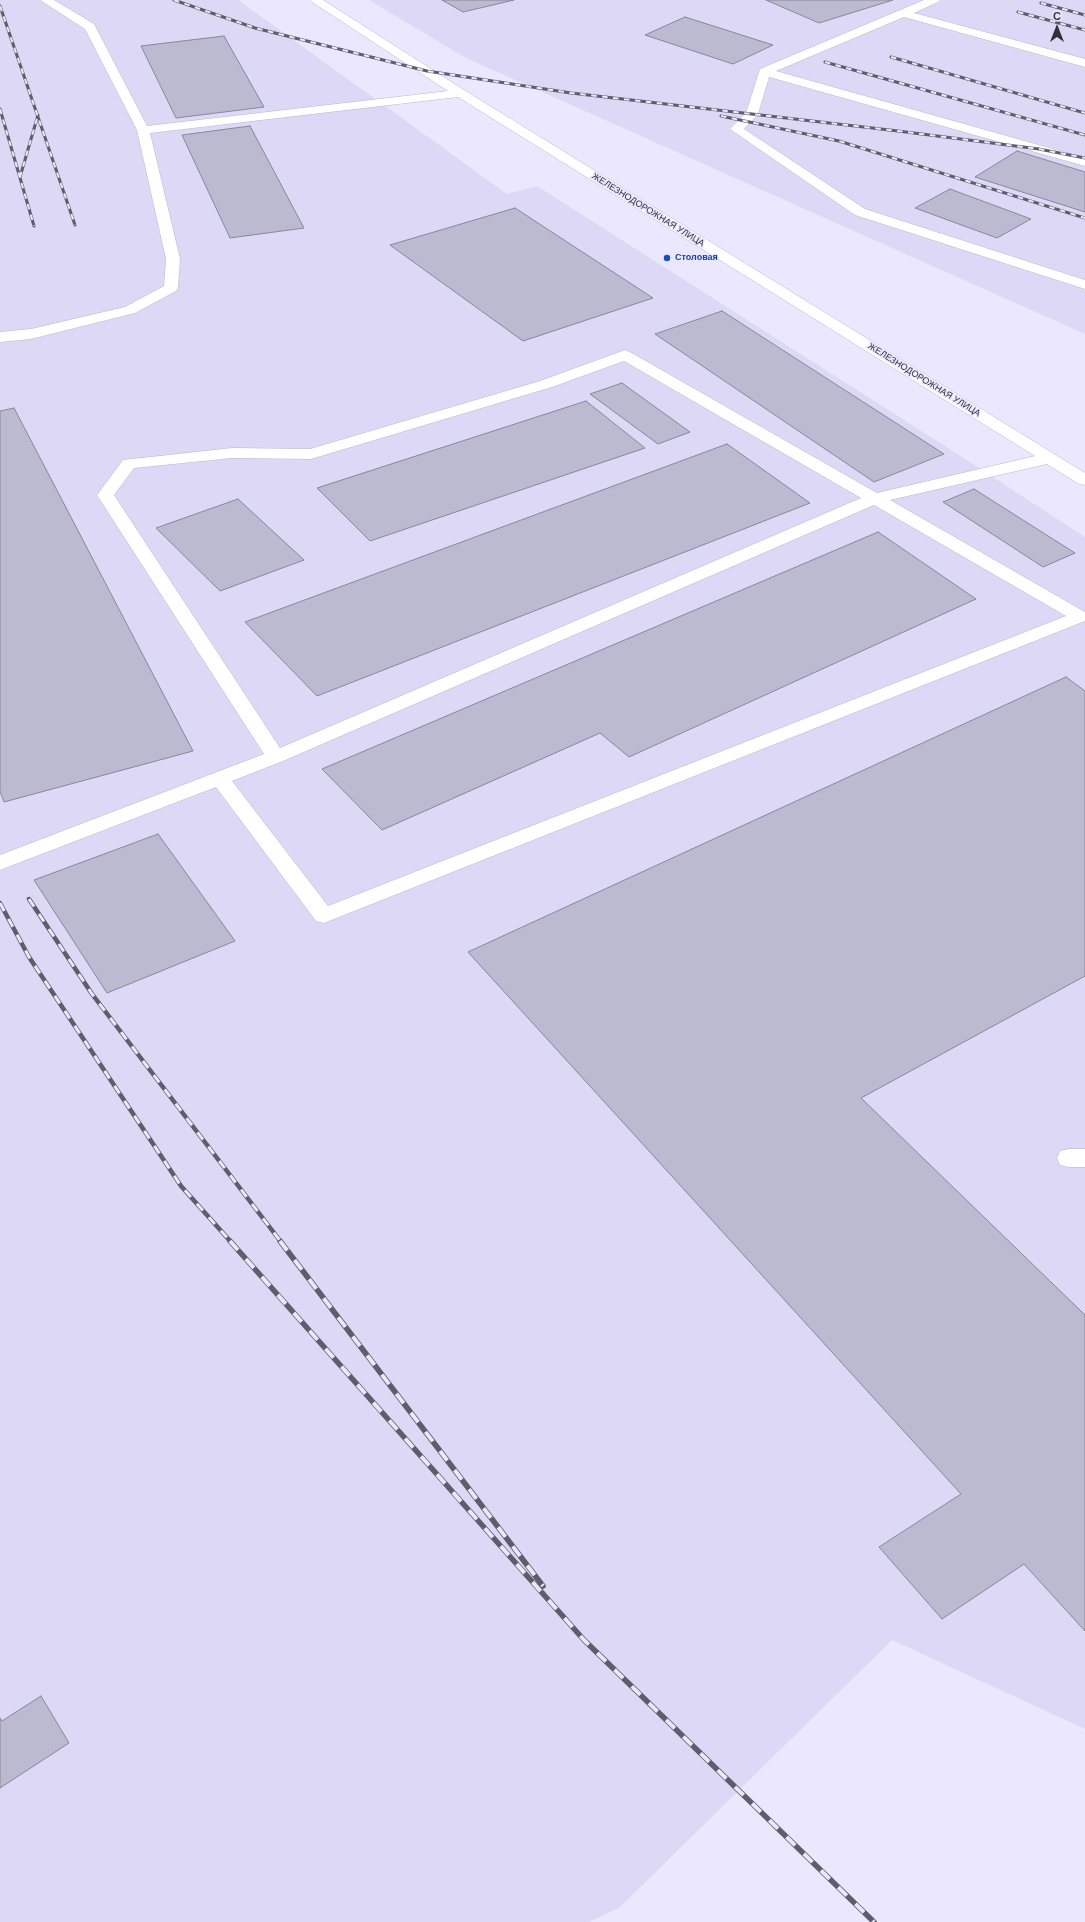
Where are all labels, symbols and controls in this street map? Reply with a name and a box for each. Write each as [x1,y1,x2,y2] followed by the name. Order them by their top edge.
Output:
[1037,8,1077,48] north arrow
[1053,10,1061,22] text: С
[590,171,706,249] street label: ЖЕЛЕЗНОДОРОЖНАЯ УЛИЦА
[662,253,672,263] marker: Столовая
[675,253,718,263] place label: Столовая
[866,341,982,419] street label: ЖЕЛЕЗНОДОРОЖНАЯ УЛИЦА

